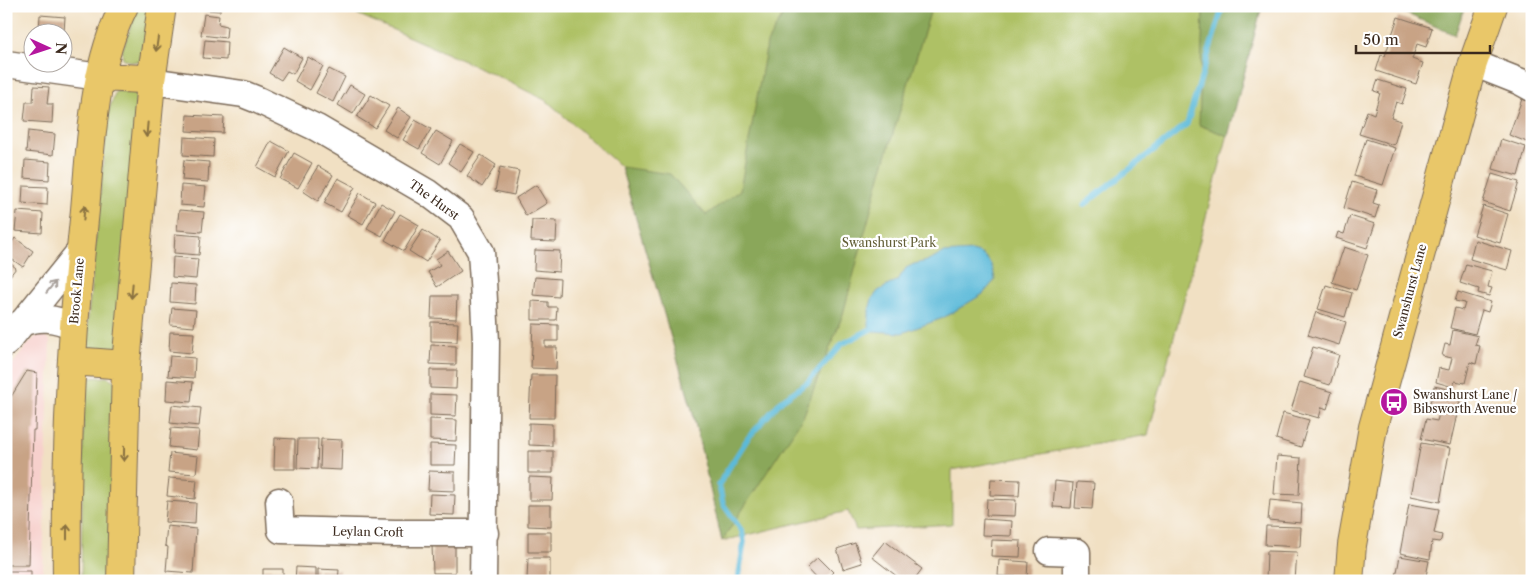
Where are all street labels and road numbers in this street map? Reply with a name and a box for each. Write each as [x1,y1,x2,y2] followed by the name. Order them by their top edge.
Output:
[406,176,463,223] street label: The Hurst
[1390,242,1429,340] street label: Swanshurst Lane
[66,257,87,325] street label: Brook Lane
[332,523,405,540] street label: Leylan Croft

